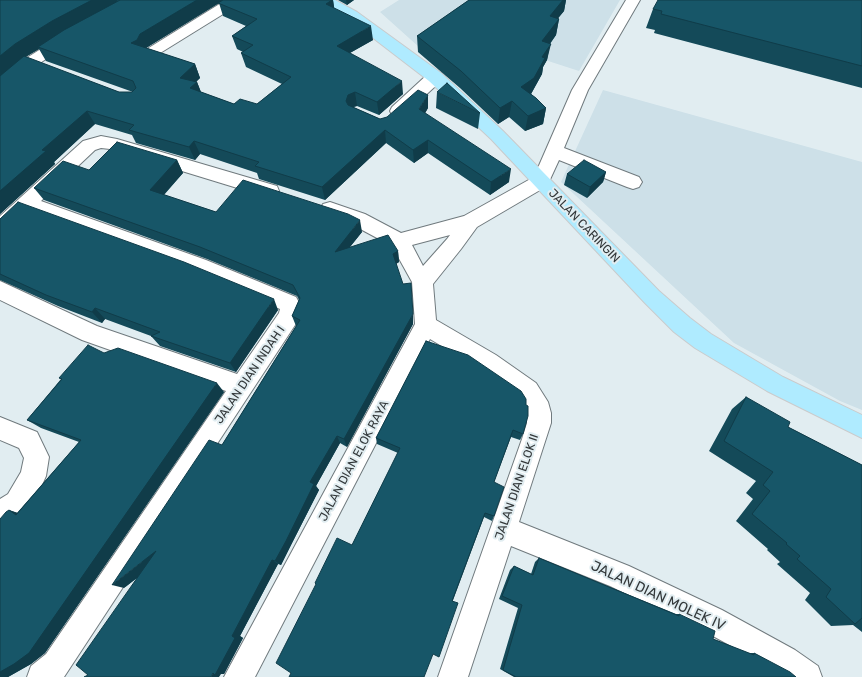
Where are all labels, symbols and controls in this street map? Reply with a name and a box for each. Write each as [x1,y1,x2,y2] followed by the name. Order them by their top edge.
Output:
[545,186,623,266] street label: JALAN CARINGIN
[212,323,288,427] street label: JALAN DIAN INDAH I
[316,398,392,524] street label: JALAN DIAN ELOK RAYA
[492,432,542,542] street label: JALAN DIAN ELOK II
[588,557,728,635] street label: JALAN DIAN MOLEK IV

